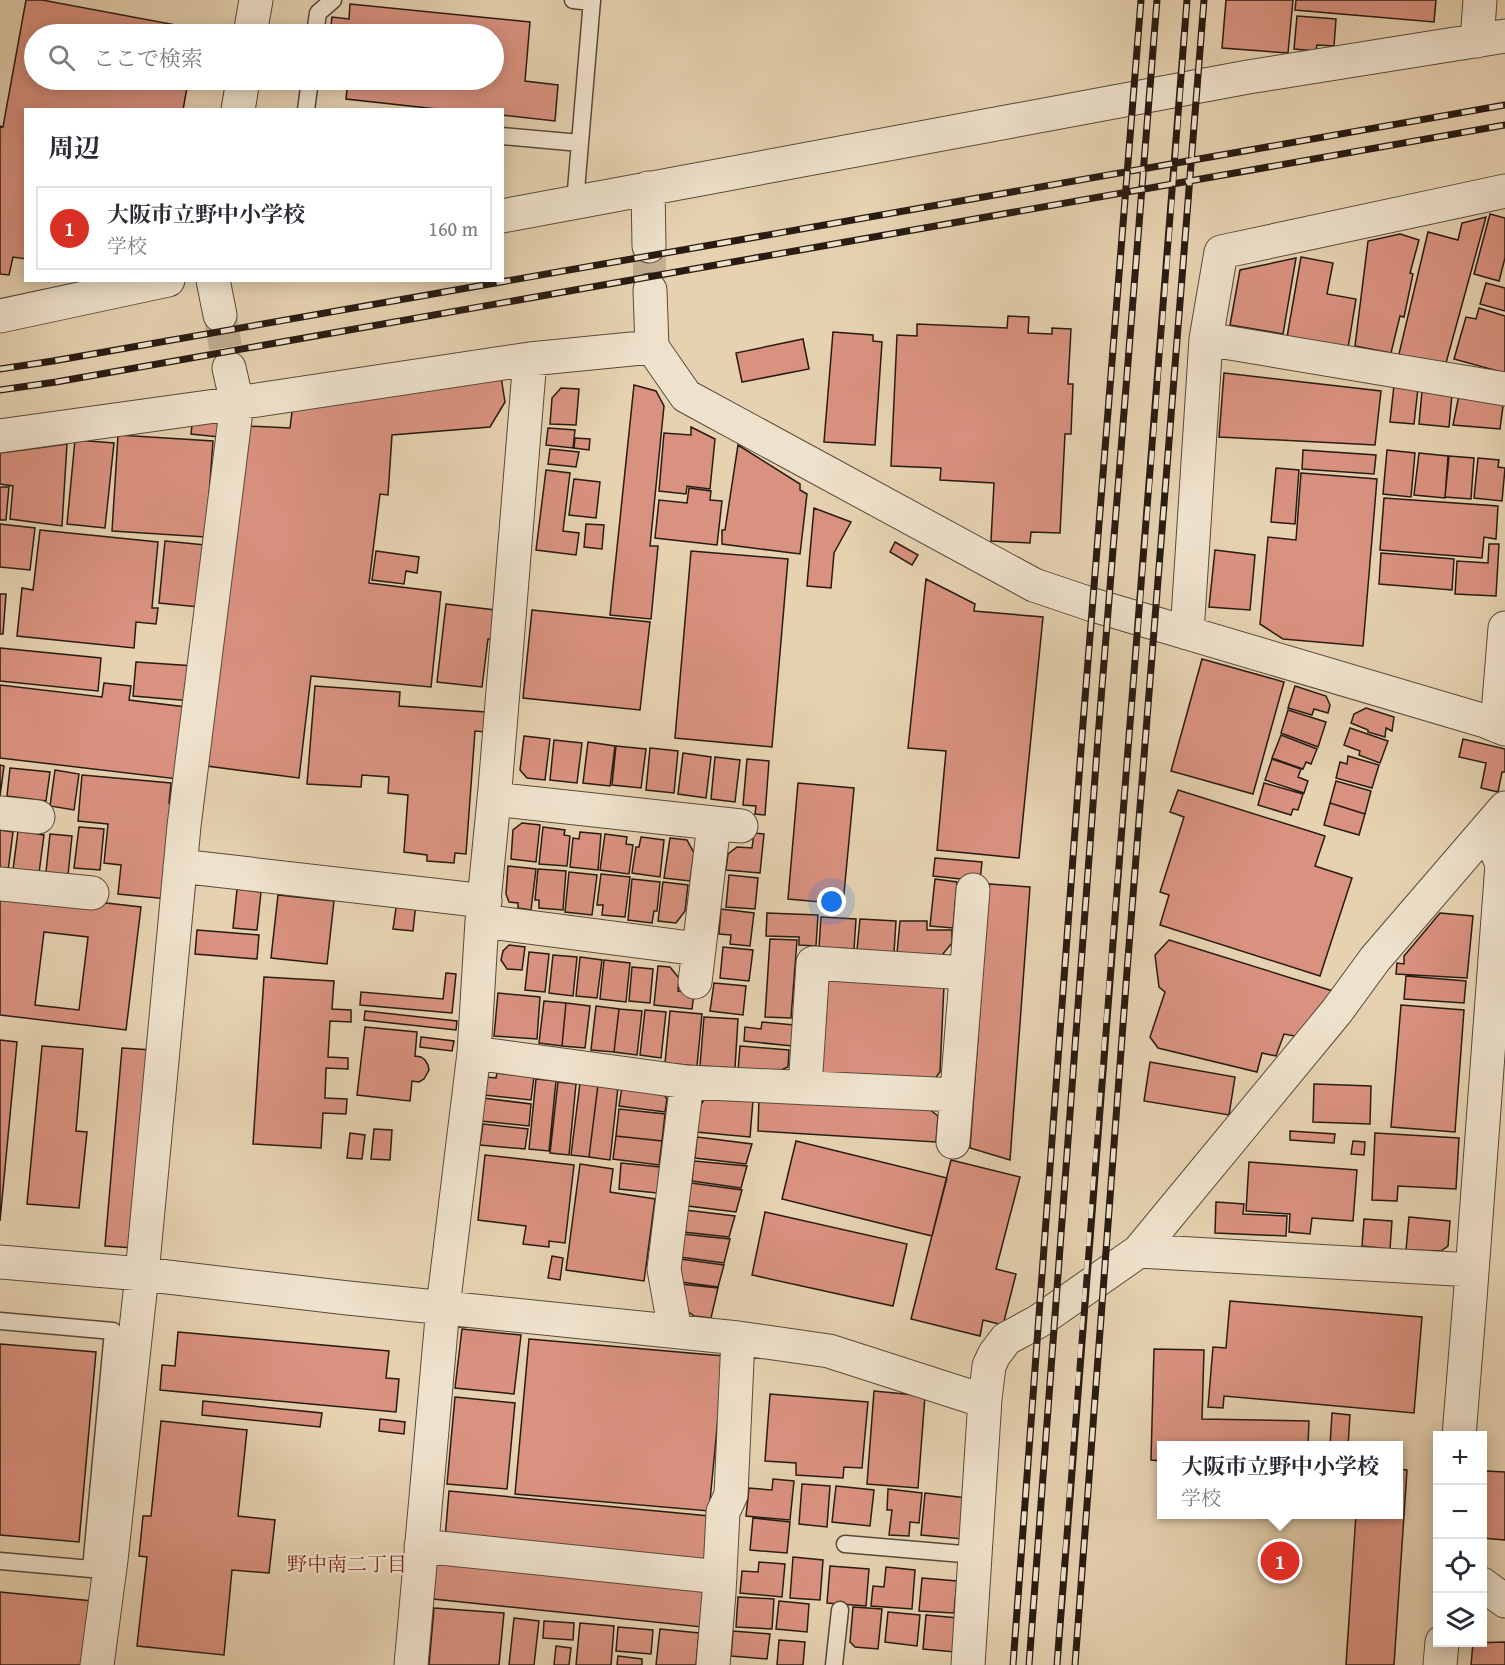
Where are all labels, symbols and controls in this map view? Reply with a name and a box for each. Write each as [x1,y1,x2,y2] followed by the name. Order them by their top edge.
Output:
[24,24,504,90] search box
[45,41,78,74] icon: search
[93,42,203,74] text: ここで検索
[48,128,100,167] text: 周辺
[107,198,305,230] text: 大阪市立野中小学校
[64,214,75,243] text: 1
[428,214,478,243] text: 160 m
[107,231,147,260] text: 学校
[817,887,846,916] your location
[1433,1431,1487,1647] map controls
[1433,1431,1487,1485] button: +
[1157,1441,1403,1519] popup
[1181,1450,1379,1482] text: 大阪市立野中小学校
[1181,1483,1221,1512] text: 学校
[1433,1485,1487,1539] button: −
[1260,1538,1300,1584] pin: 1
[1433,1539,1487,1593] button: locate
[287,1549,407,1578] district label: 野中南二丁目
[1433,1593,1487,1647] button: layers

